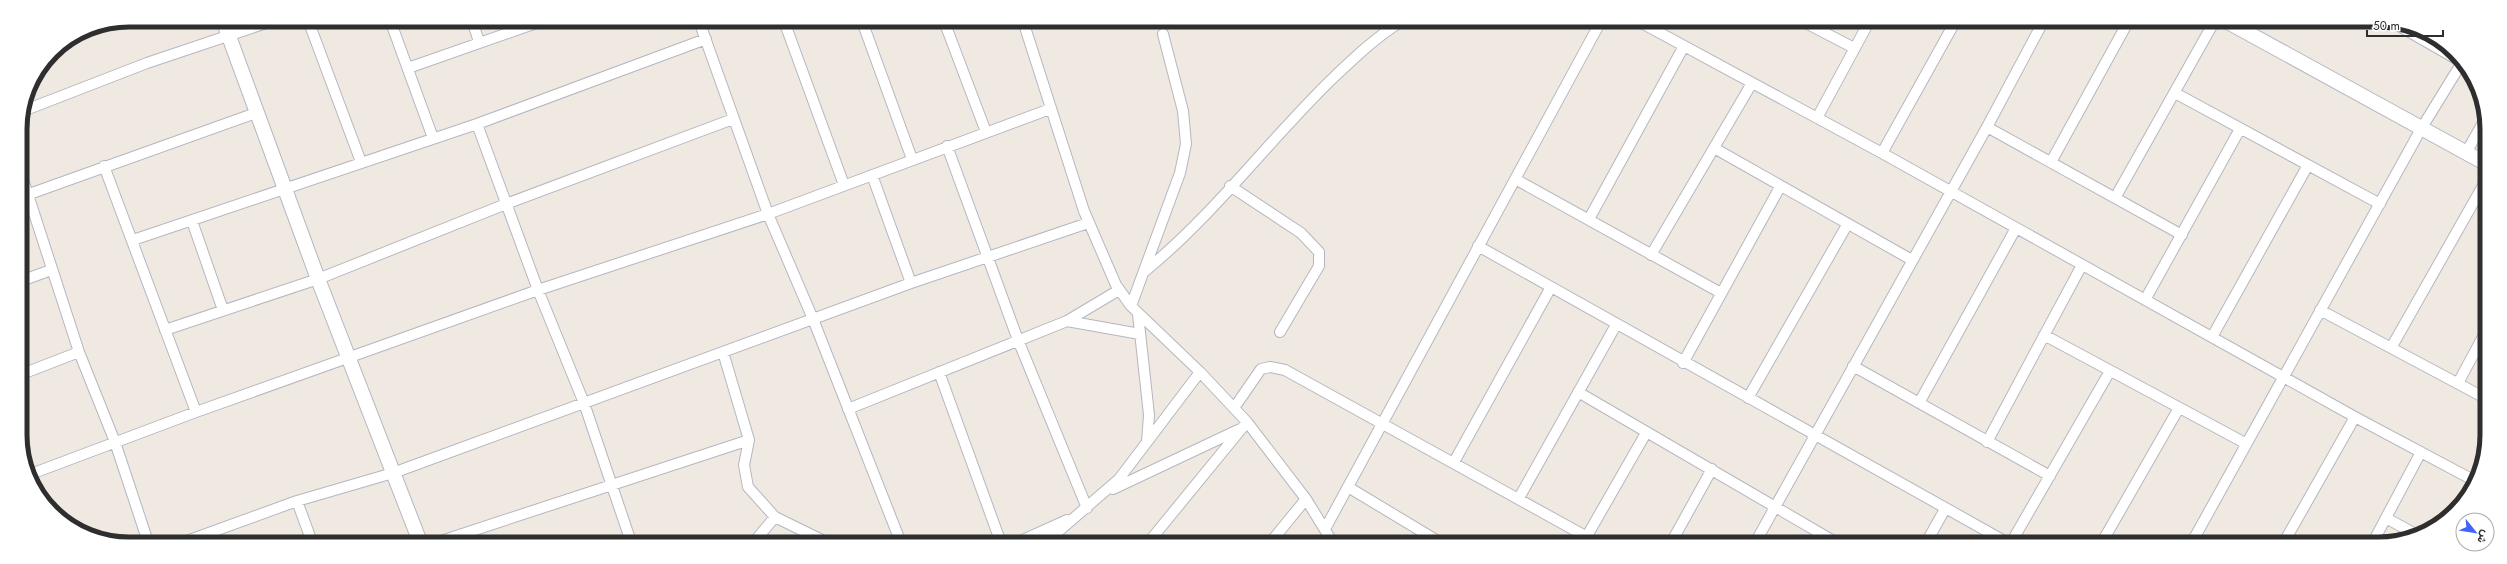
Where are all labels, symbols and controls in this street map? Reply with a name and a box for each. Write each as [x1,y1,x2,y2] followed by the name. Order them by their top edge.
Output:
[2367,12,2443,38] scale bar
[2373,17,2400,35] text: 50 m
[2455,512,2495,552] north arrow
[2473,527,2494,547] text: ش

